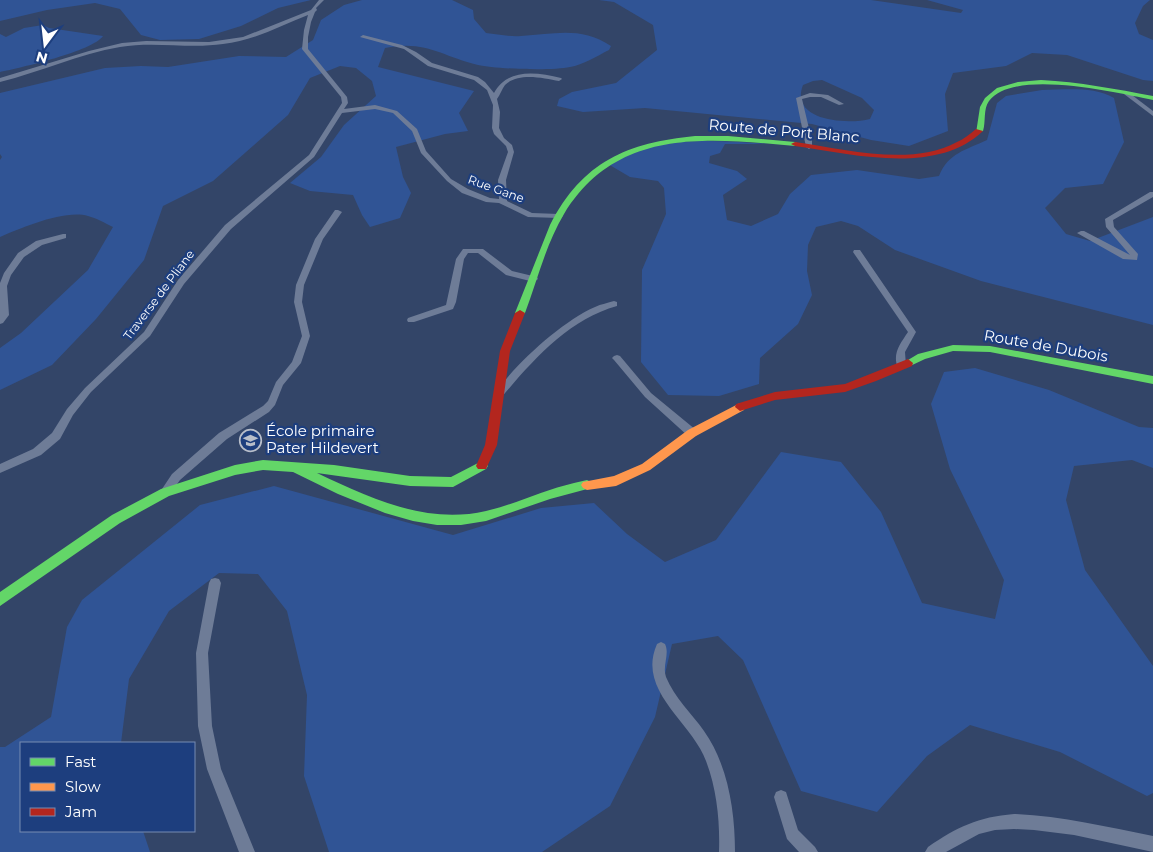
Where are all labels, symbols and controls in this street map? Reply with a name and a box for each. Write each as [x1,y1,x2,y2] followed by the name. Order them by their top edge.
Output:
[20,20,70,70] north arrow
[34,47,49,68] text: N
[708,114,860,147] street label: Route de Port Blanc
[466,171,526,206] street label: Rue Gane
[120,247,197,343] street label: Traverse de Pliane
[983,325,1110,366] street label: Route de Dubois
[266,421,379,457] place label: École primaire Pater Hildevert
[238,428,262,452] school or university icon: École primaire Pater Hildevert
[20,742,195,832] legend
[65,752,96,771] text: Fast
[65,777,101,796] text: Slow
[64,802,97,821] text: Jam

